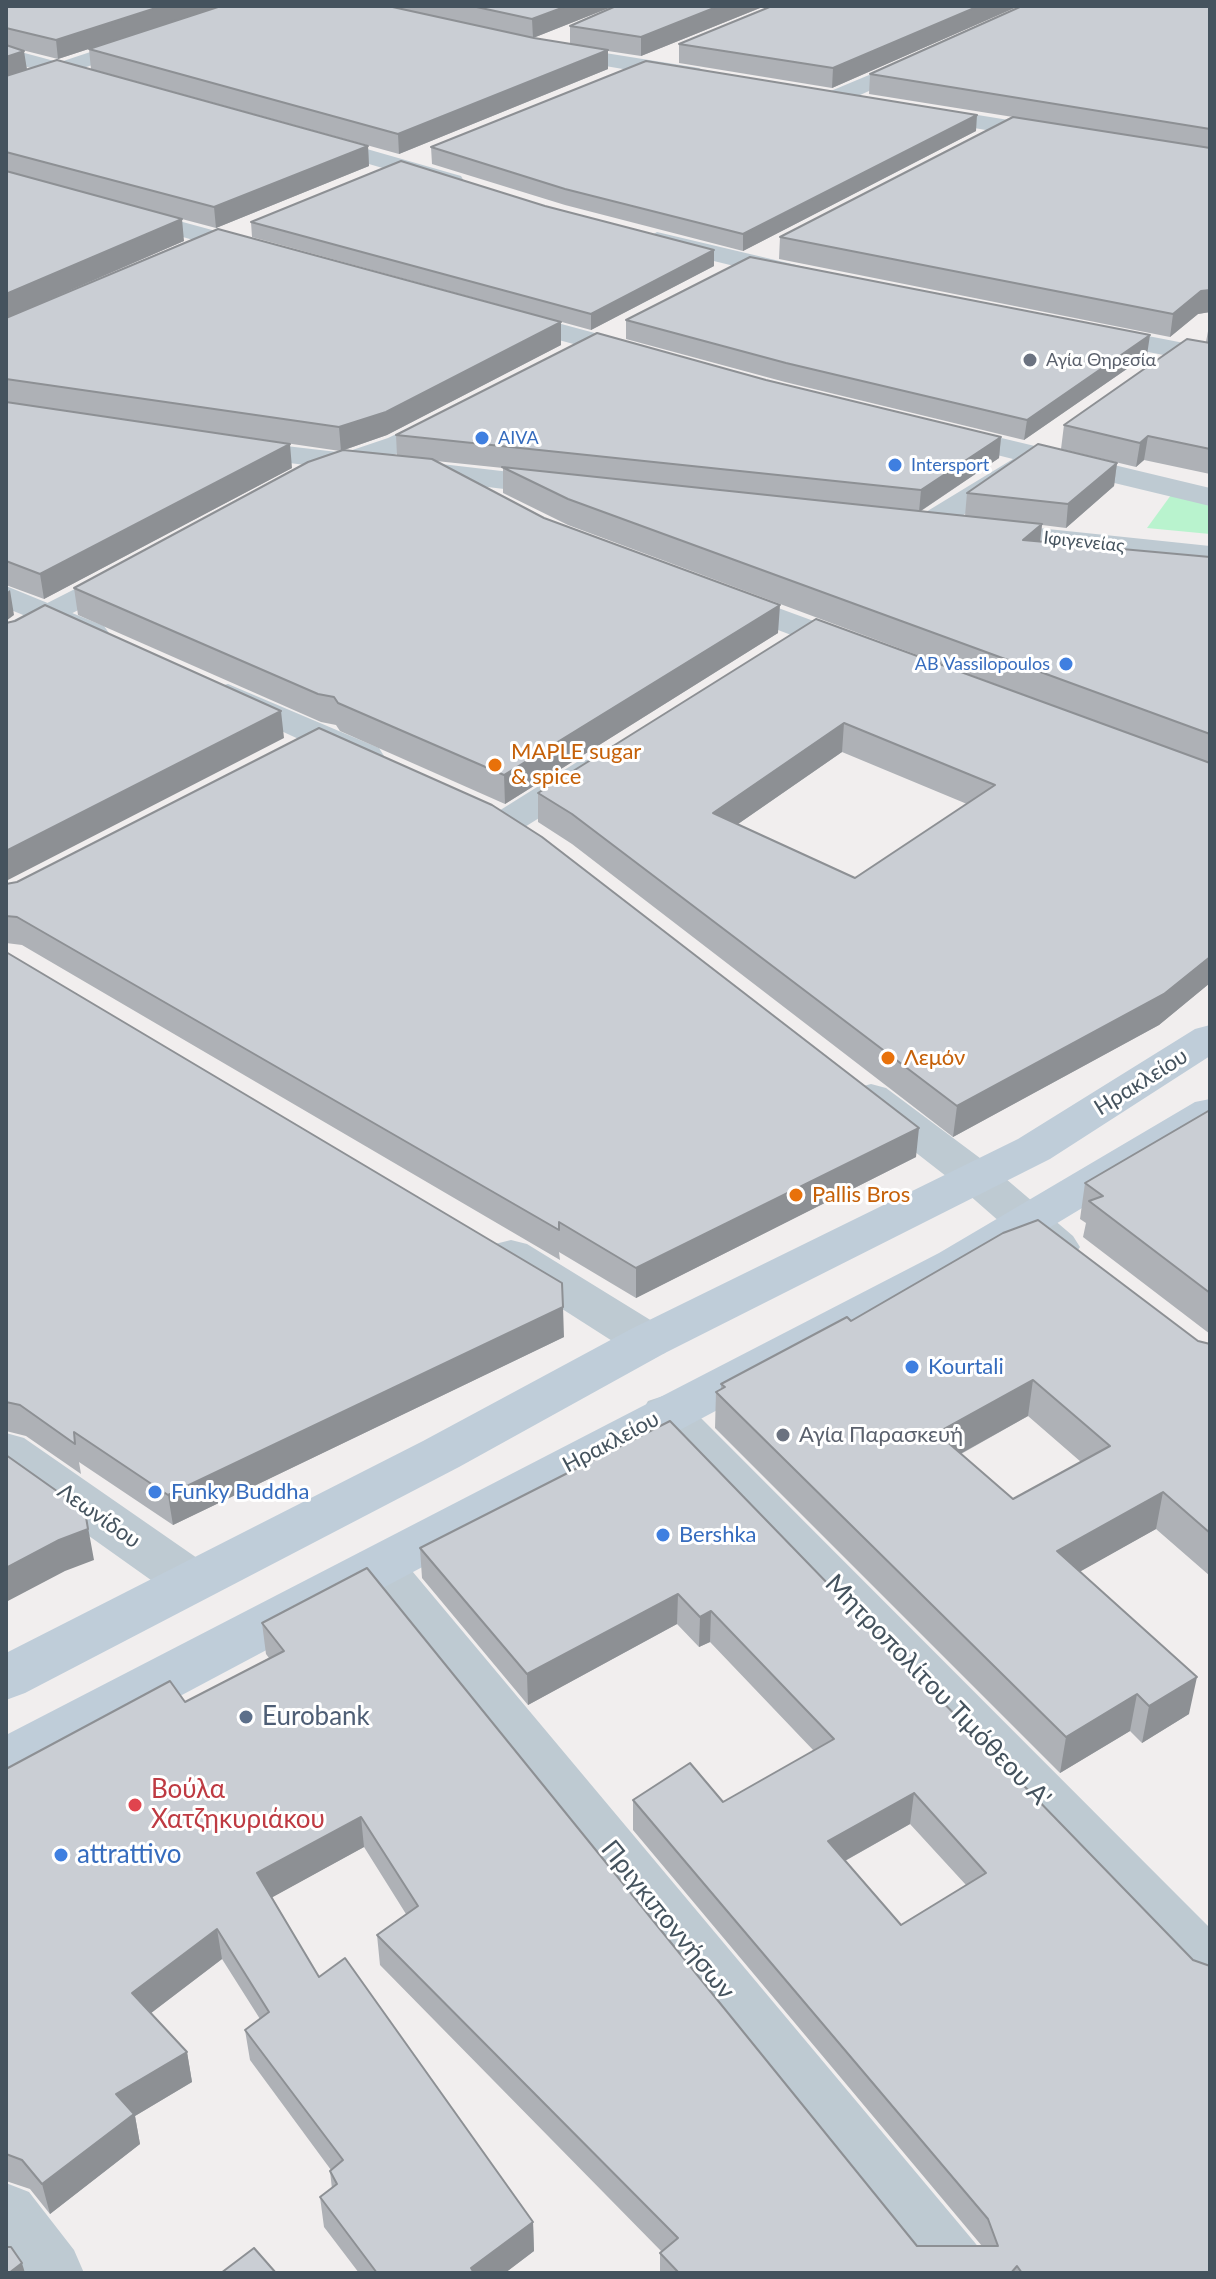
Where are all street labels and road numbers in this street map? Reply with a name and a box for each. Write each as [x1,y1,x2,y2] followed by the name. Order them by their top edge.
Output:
[1042,527,1126,557] street label: Ιφιγενείας
[1089,1043,1193,1121] street label: Ηρακλείου
[558,1406,664,1478] street label: Ηρακλείου
[53,1478,145,1554] street label: Λεωνίδου
[819,1568,1057,1814] street label: Μητροπολίτου Τιμόθεου Α'
[594,1834,742,2006] street label: Πριγκιποννήσων

